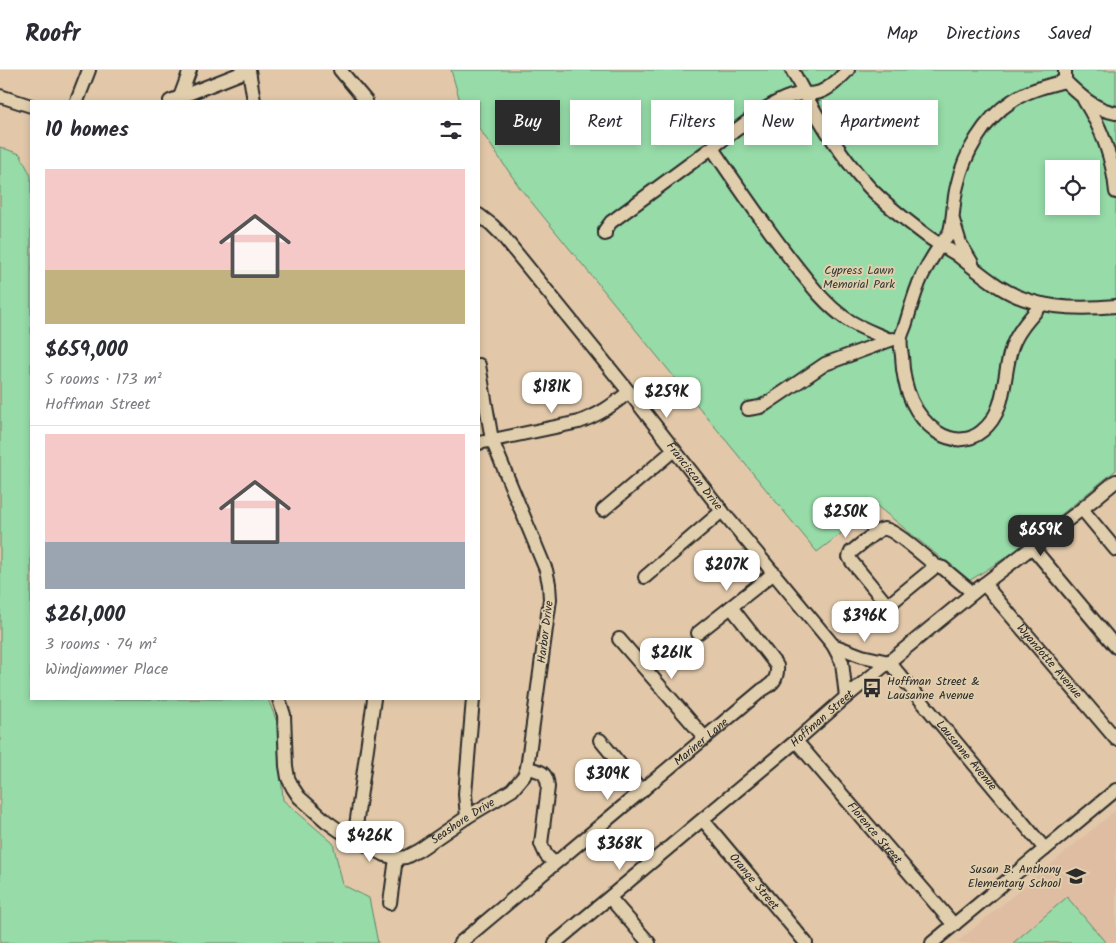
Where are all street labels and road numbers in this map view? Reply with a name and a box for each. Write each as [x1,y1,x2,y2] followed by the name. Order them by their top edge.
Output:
[661,438,728,515] street label: Franciscan Drive
[532,599,559,665] street label: Harbor Drive
[1012,619,1087,703] street label: Wyandotte Avenue
[786,685,859,752] street label: Hoffman Street
[670,713,733,771] street label: Mariner Lane
[931,716,1002,795] street label: Lausanne Avenue
[427,793,499,849] street label: Seashore Drive
[842,798,907,869] street label: Florence Street
[724,849,784,915] street label: Orange Street

